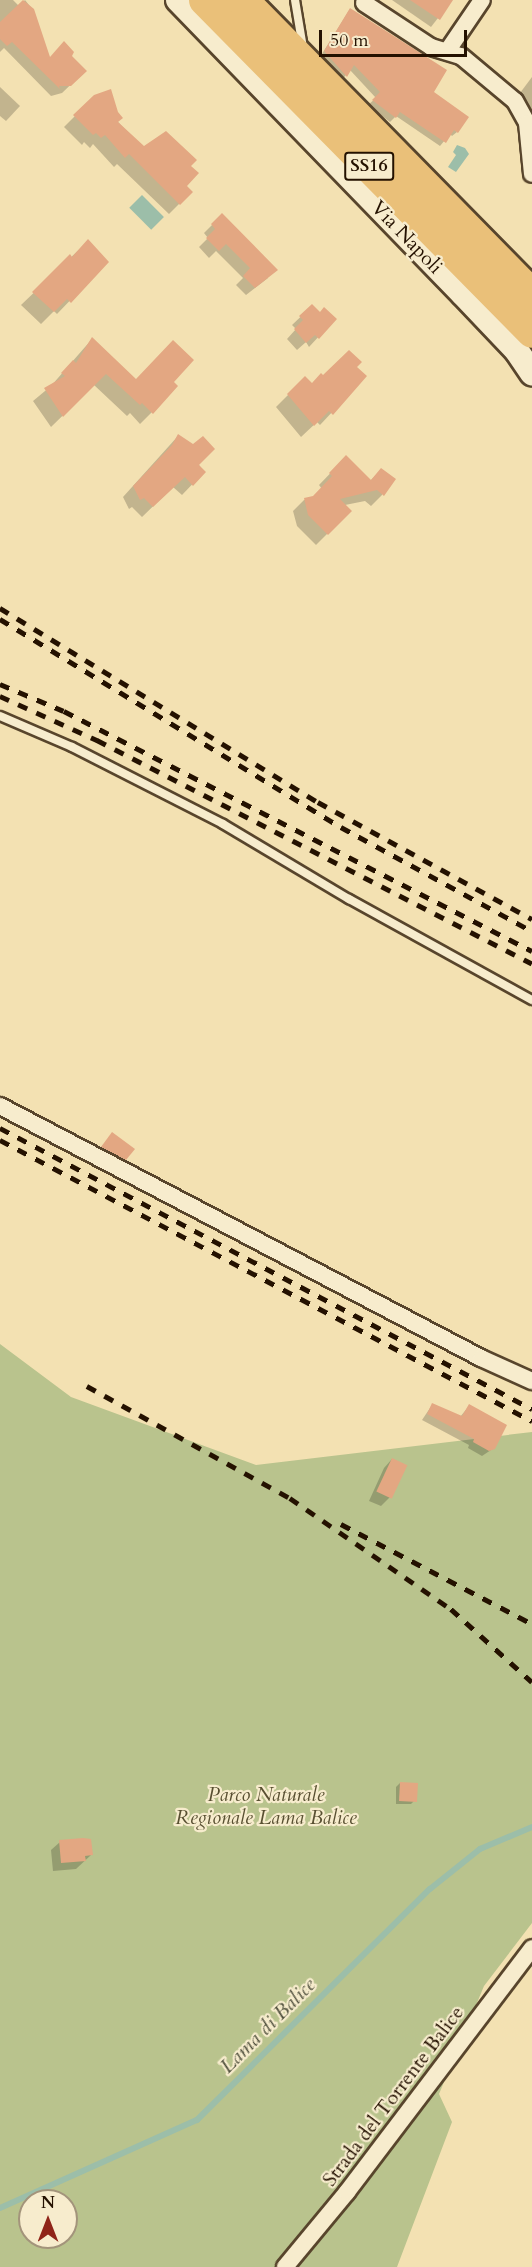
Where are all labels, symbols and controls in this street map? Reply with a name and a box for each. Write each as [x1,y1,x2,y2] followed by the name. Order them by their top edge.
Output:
[322,18,470,56] scale bar
[330,28,369,53] text: 50 m
[344,151,394,181] road number: SS16
[366,196,448,278] street label: Via Napoli
[175,1782,357,1829] park label: Parco Naturale Regionale Lama Balice
[215,1973,321,2079] water label: Lama di Balice
[317,2001,469,2191] street label: Strada del Torrente Balice
[18,2189,78,2249] north arrow
[41,2192,55,2214] text: N

